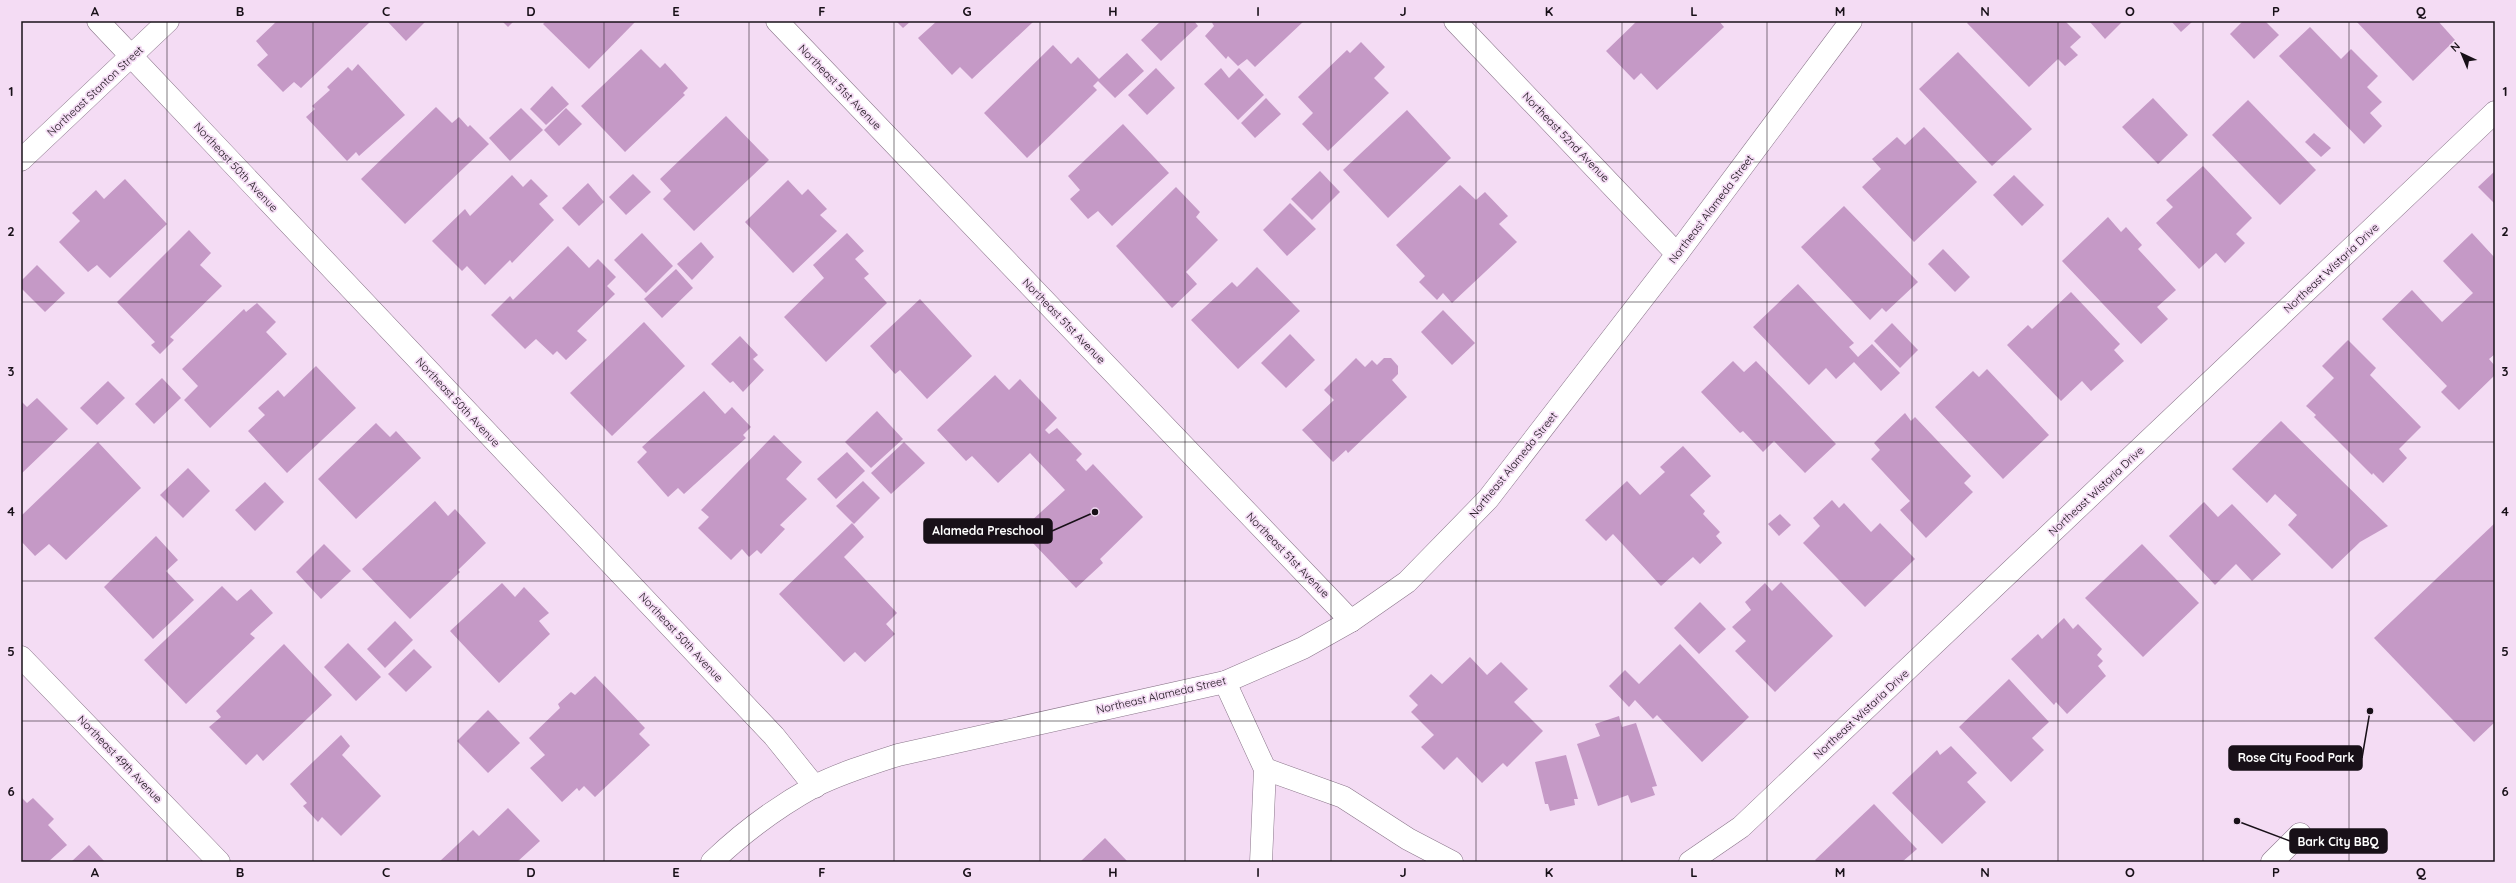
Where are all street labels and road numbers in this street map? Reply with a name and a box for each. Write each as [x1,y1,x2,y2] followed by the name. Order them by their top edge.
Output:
[796,41,884,133] street label: Northeast 51st Avenue
[44,43,146,139] street label: Northeast Stanton Street
[1519,89,1613,185] street label: Northeast 52nd Avenue
[191,120,281,214] street label: Northeast 50th Avenue
[1665,152,1757,266] street label: Northeast Alameda Street
[2281,220,2381,316] street label: Northeast Wistaria Drive
[1020,275,1108,367] street label: Northeast 51st Avenue
[413,355,503,449] street label: Northeast 50th Avenue
[1466,409,1560,521] street label: Northeast Alameda Street
[2046,443,2146,539] street label: Northeast Wistaria Drive
[1244,509,1332,601] street label: Northeast 51st Avenue
[636,590,726,684] street label: Northeast 50th Avenue
[1811,666,1911,762] street label: Northeast Wistaria Drive
[1095,673,1227,717] street label: Northeast Alameda Street
[75,712,165,806] street label: Northeast 49th Avenue

